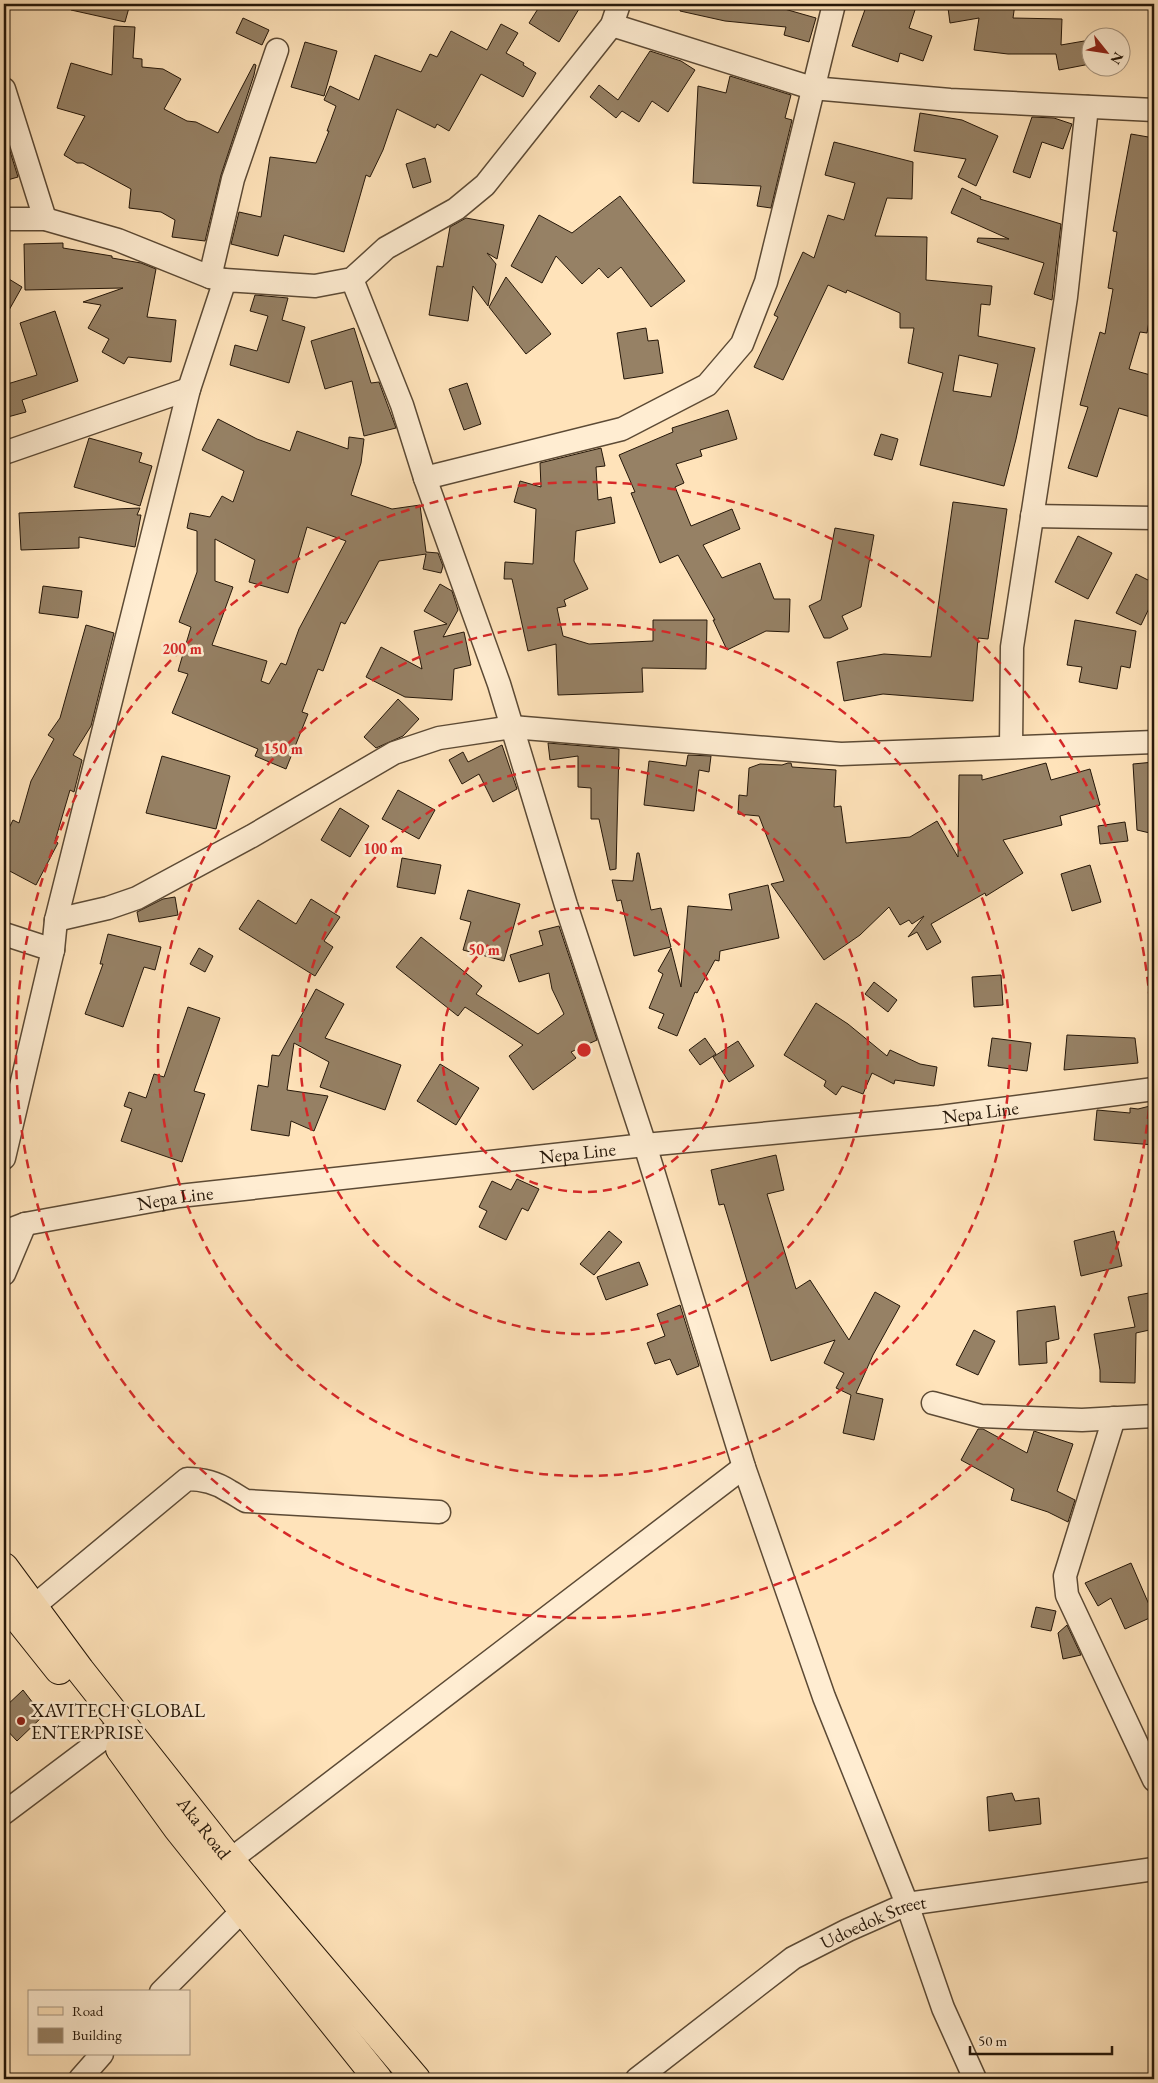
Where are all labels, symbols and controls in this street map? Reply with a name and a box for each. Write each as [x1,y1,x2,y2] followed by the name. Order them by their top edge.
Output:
[1080,28,1130,78] north arrow
[1106,49,1128,68] text: N
[162,639,202,658] text: 200 m
[263,739,303,758] text: 150 m
[363,839,403,858] text: 100 m
[468,940,500,959] text: 50 m
[575,1041,593,1059] centre of rings
[941,1095,1020,1130] street label: Nepa Line
[538,1136,617,1169] street label: Nepa Line
[135,1180,215,1216] street label: Nepa Line
[30,1698,205,1745] place label: XAVITECH GLOBAL ENTERPRISE
[15,1715,27,1727] marker: XAVITECH GLOBAL ENTERPRISE
[171,1791,237,1865] street label: Aka Road
[816,1889,928,1955] street label: Udoedok Street
[28,1990,190,2056] legend
[72,2001,104,2020] text: Road
[970,2023,1113,2055] scale bar
[72,2025,122,2044] text: Building
[978,2031,1007,2050] text: 50 m

